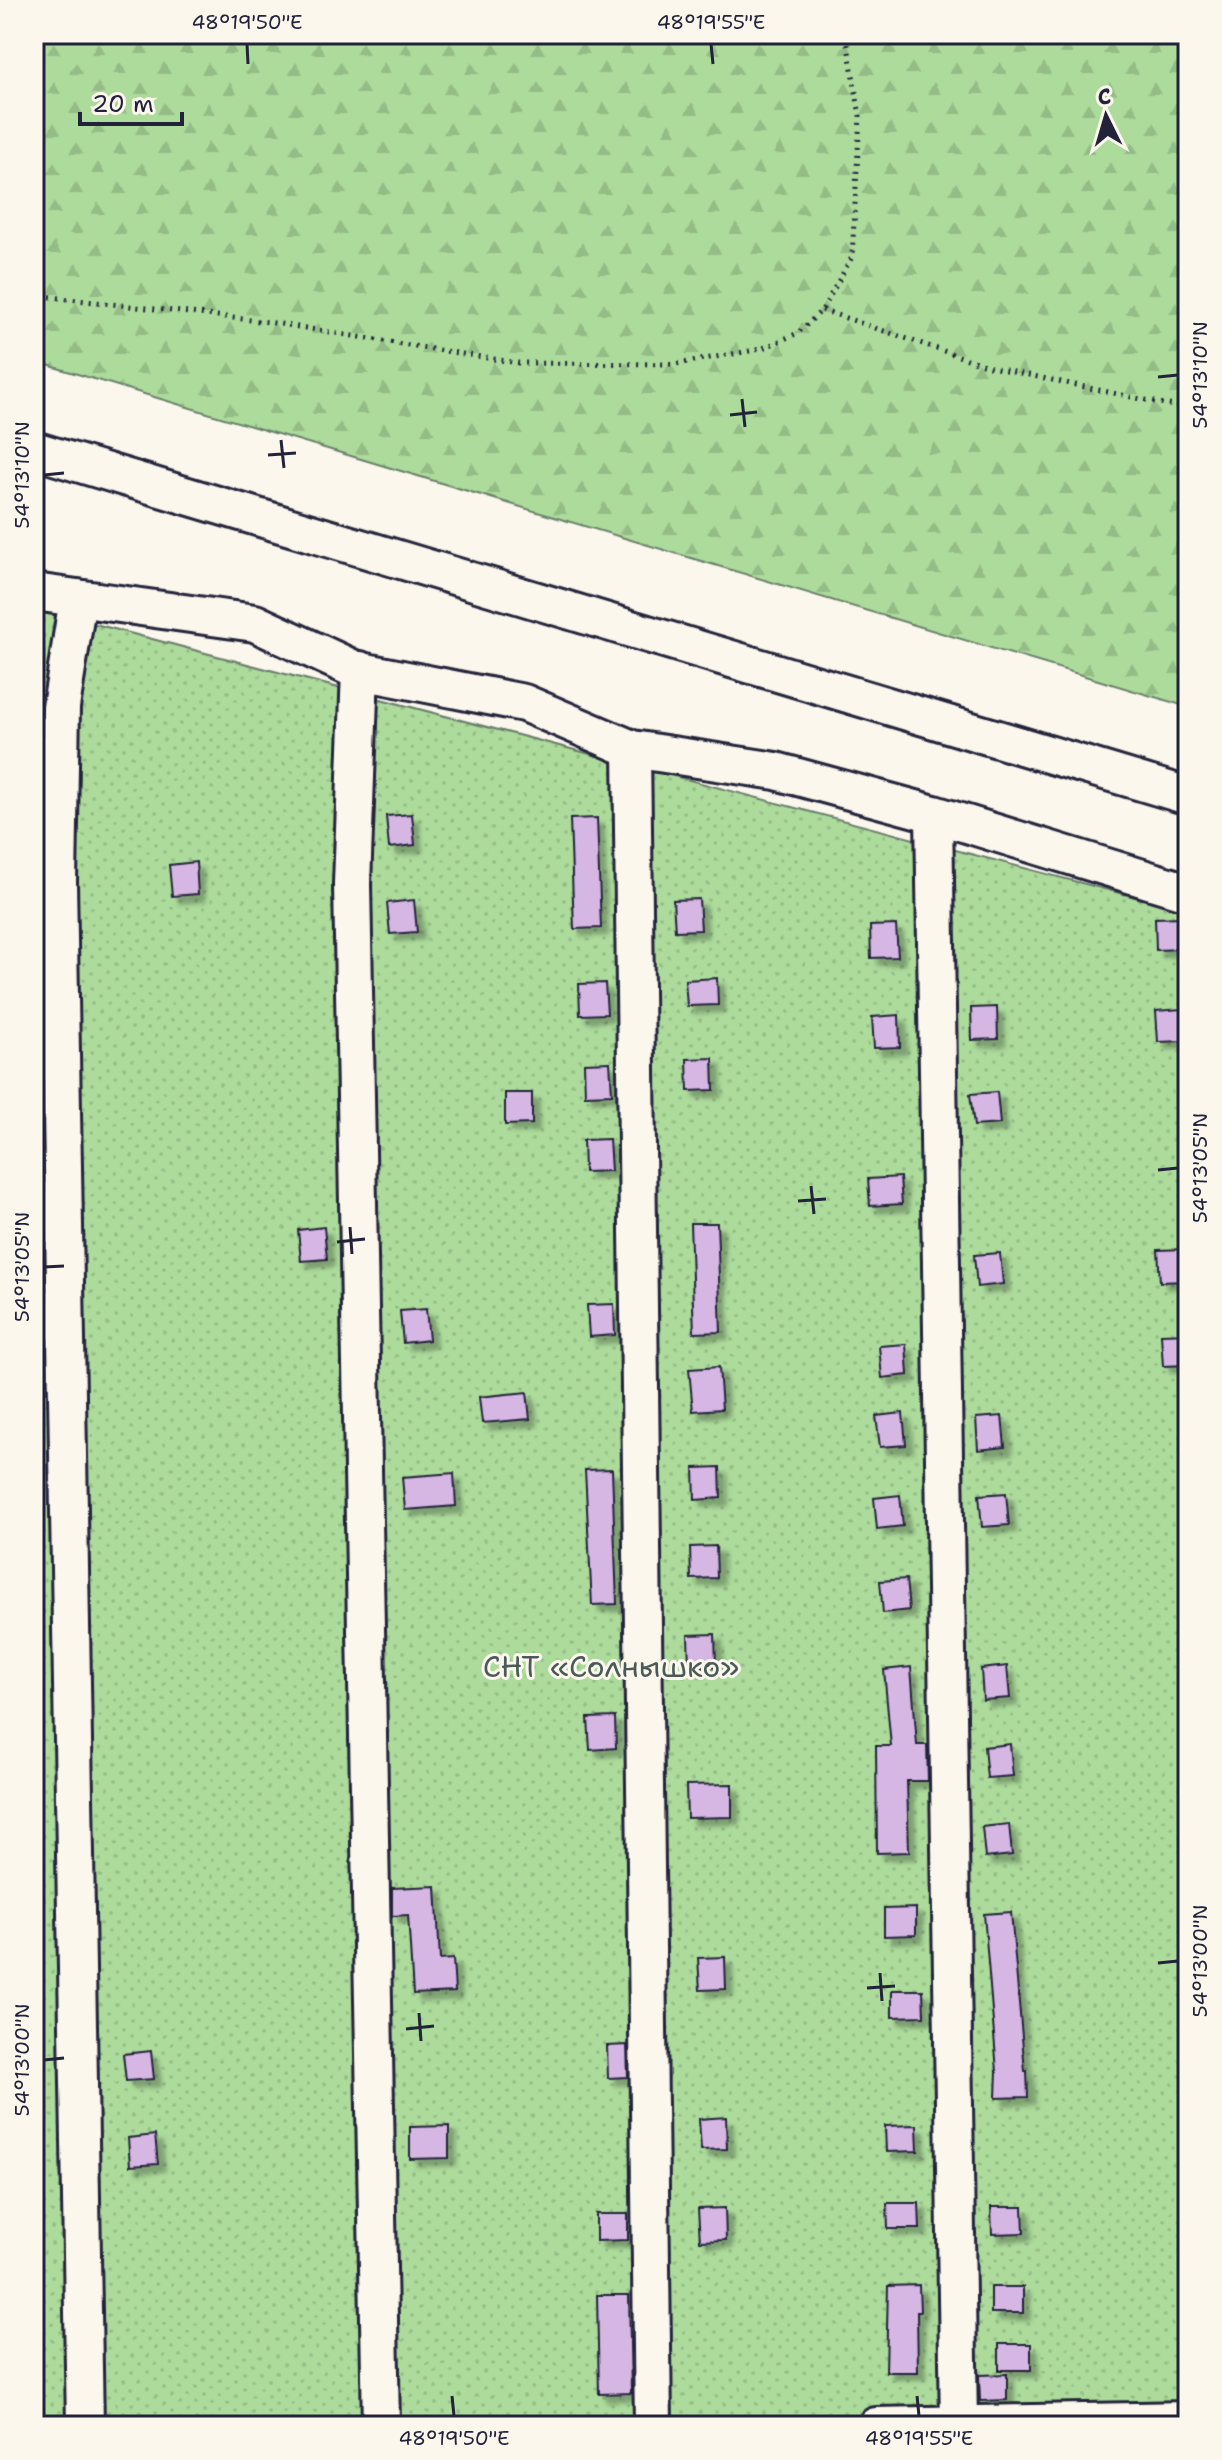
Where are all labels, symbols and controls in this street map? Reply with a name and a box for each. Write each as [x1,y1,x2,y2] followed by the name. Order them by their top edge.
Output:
[191,9,303,35] text: 48°19'50"E
[657,9,765,35] text: 48°19'55"E
[80,76,182,126] scale bar
[1066,76,1146,156] north arrow
[1096,82,1112,112] text: С
[92,88,154,120] text: 20 m
[1187,321,1213,429] text: 54°13'10"N
[9,421,35,529] text: 54°13'10"N
[1187,1113,1213,1223] text: 54°13'05"N
[9,1212,35,1322] text: 54°13'05"N
[483,1646,739,1687] park label: СНТ «Солнышко»
[1187,1905,1213,2017] text: 54°13'00"N
[9,2004,35,2116] text: 54°13'00"N
[398,2425,510,2451] text: 48°19'50"E
[865,2425,973,2451] text: 48°19'55"E

